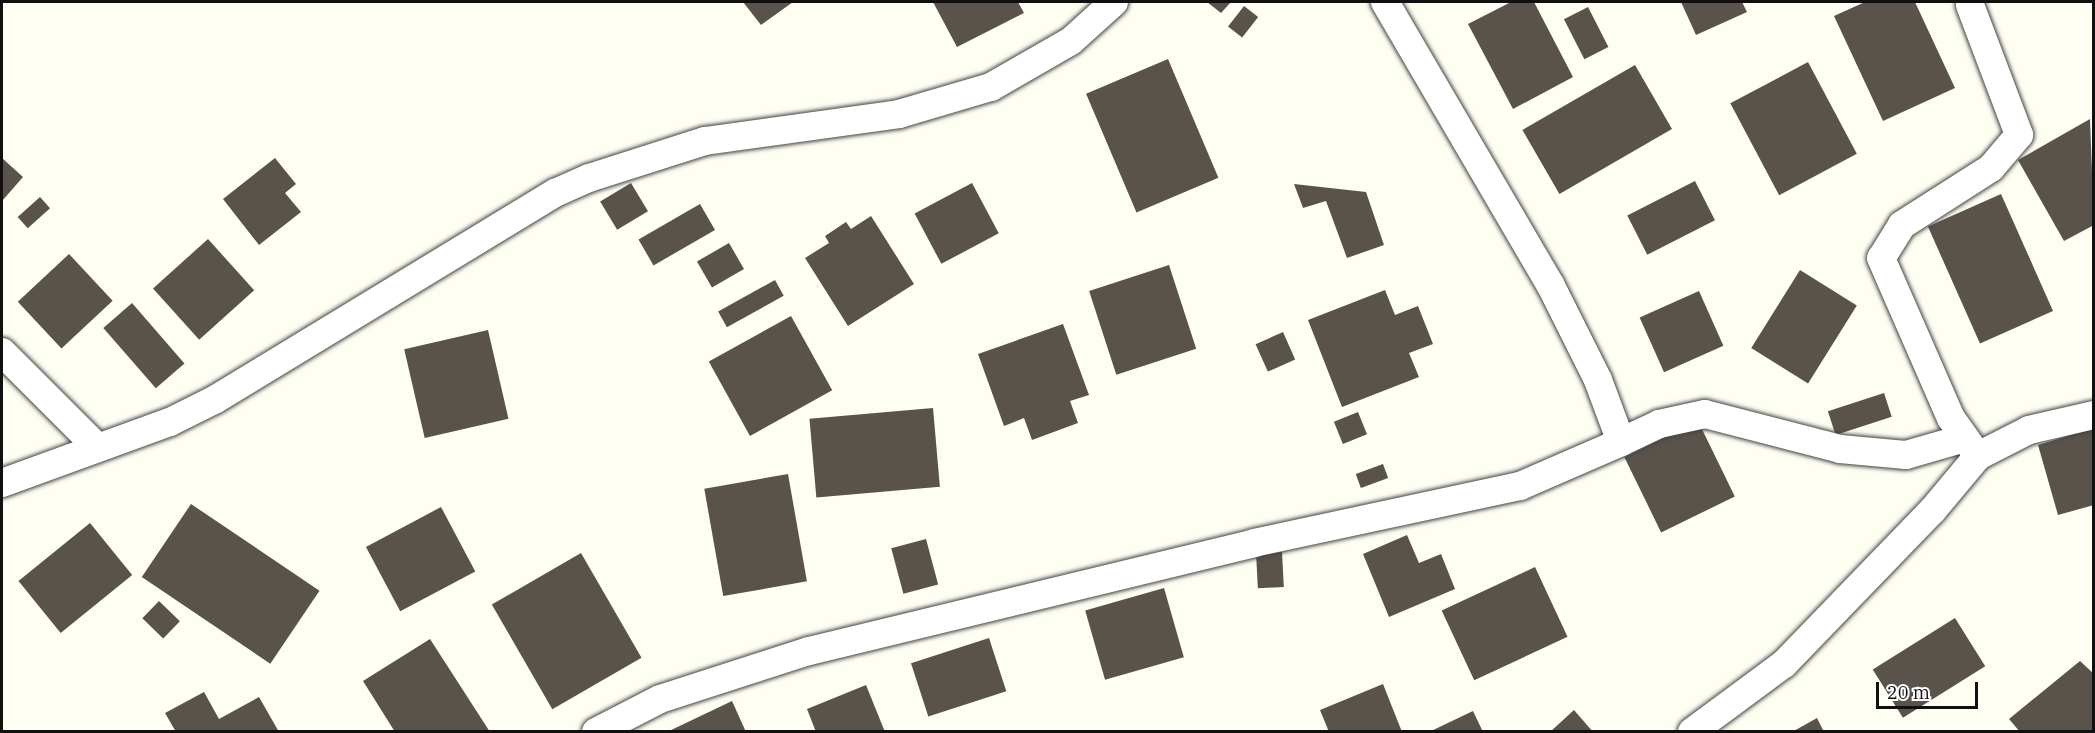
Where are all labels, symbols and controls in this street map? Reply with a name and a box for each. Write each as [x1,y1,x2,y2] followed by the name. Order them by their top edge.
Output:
[1879,670,1981,708] scale bar
[1887,681,1930,704] text: 20 m

